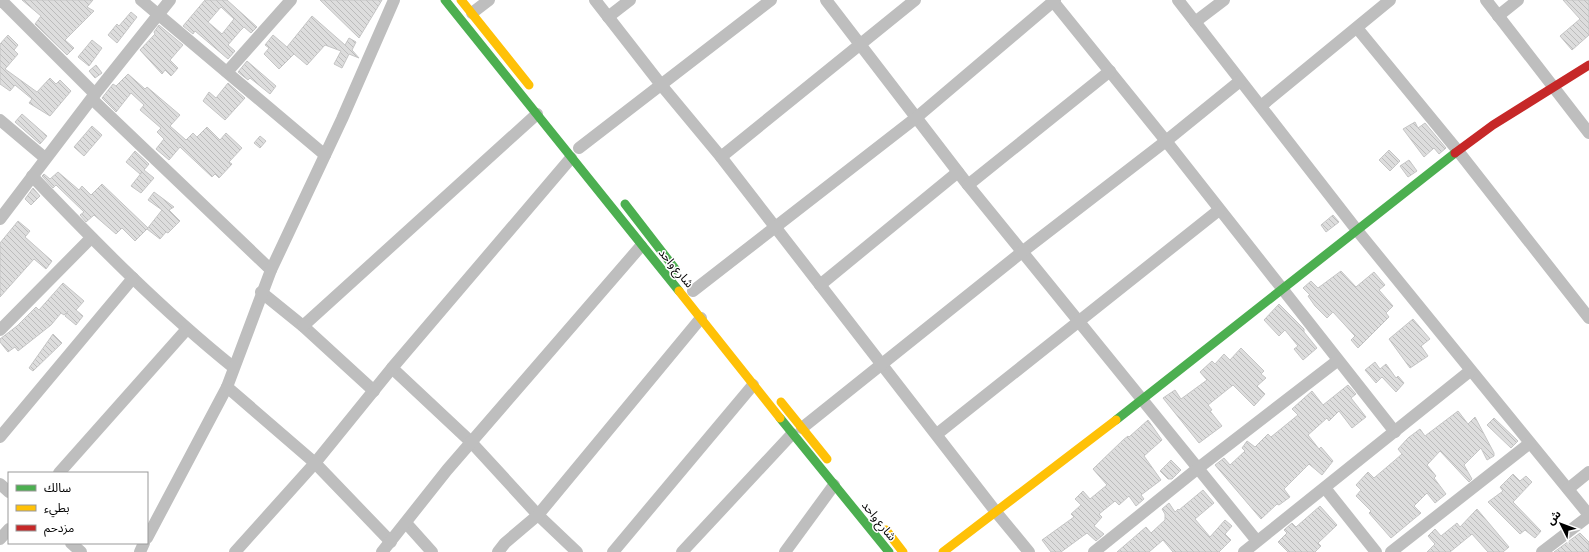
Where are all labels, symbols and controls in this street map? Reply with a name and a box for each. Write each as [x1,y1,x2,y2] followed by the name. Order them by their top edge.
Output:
[654,246,696,292] street label: شارع واحد
[8,472,148,544] legend
[44,481,71,495] text: سالك
[857,498,899,545] street label: شارع واحد
[44,501,70,518] text: بطيء
[1541,504,1581,544] north arrow
[1544,508,1564,528] text: ش
[44,521,74,537] text: مزدحم

